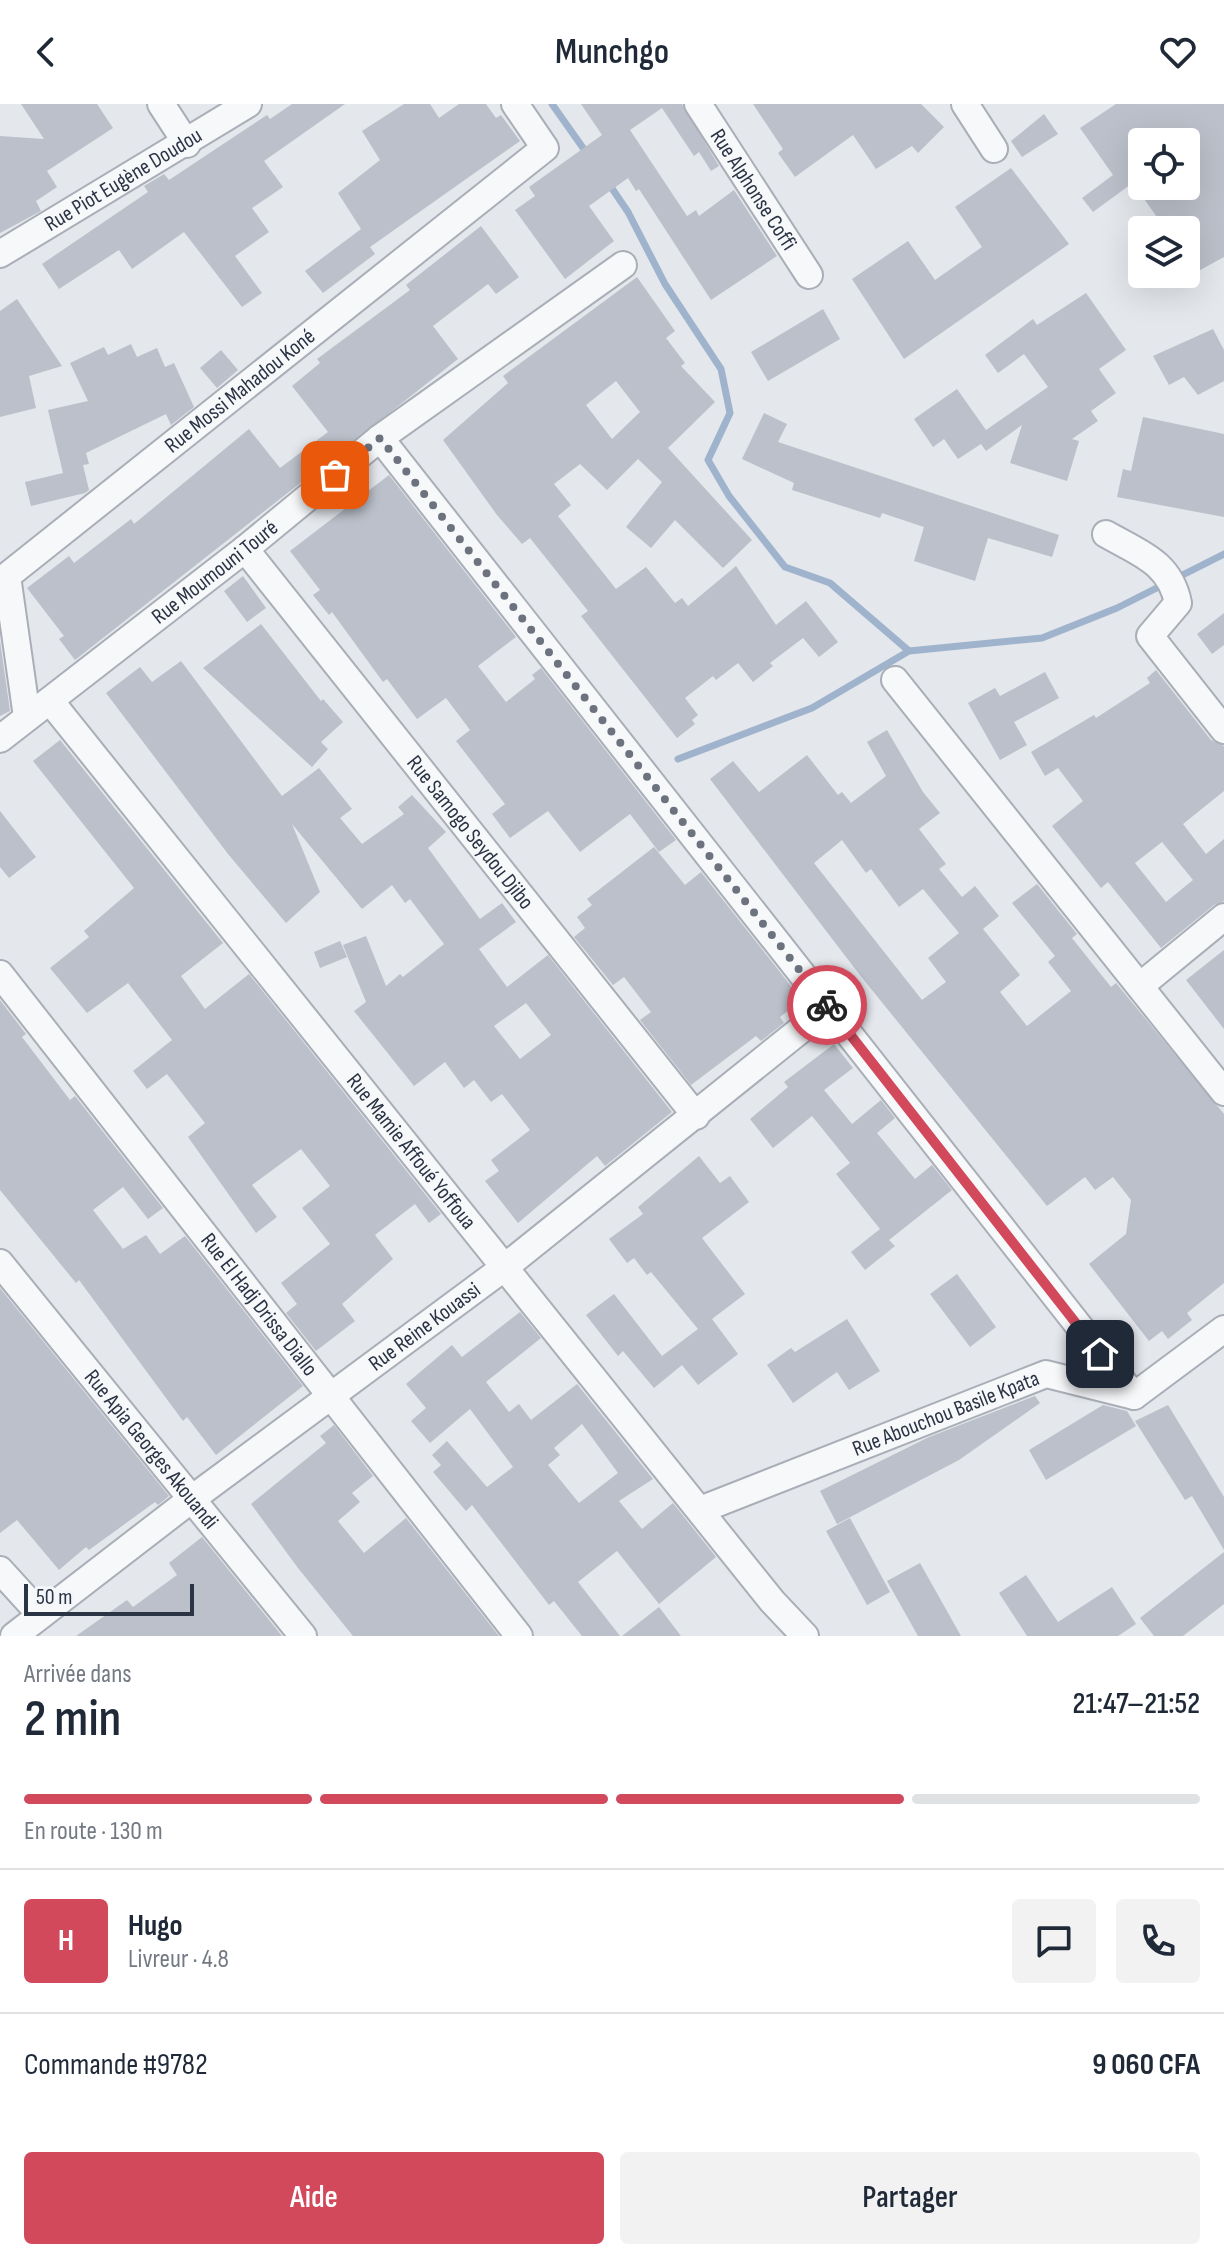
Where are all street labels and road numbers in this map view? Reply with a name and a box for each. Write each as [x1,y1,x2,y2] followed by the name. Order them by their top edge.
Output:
[40,122,207,237] street label: Rue Piot Eugène Doudou
[704,124,803,255] street label: Rue Alphonse Coffi
[159,323,321,459] street label: Rue Mossi Mahadou Koné
[146,514,283,630] street label: Rue Moumouni Touré
[401,750,540,915] street label: Rue Samogo Seydou Djibo
[341,1068,482,1235] street label: Rue Mamie Affoué Yoffoua
[195,1228,323,1381] street label: Rue El Hadj Drissa Diallo
[363,1276,486,1377] street label: Rue Reine Kouassi
[78,1364,224,1535] street label: Rue Apia Georges Akouandi
[848,1365,1043,1462] street label: Rue Abouchou Basile Kpata

